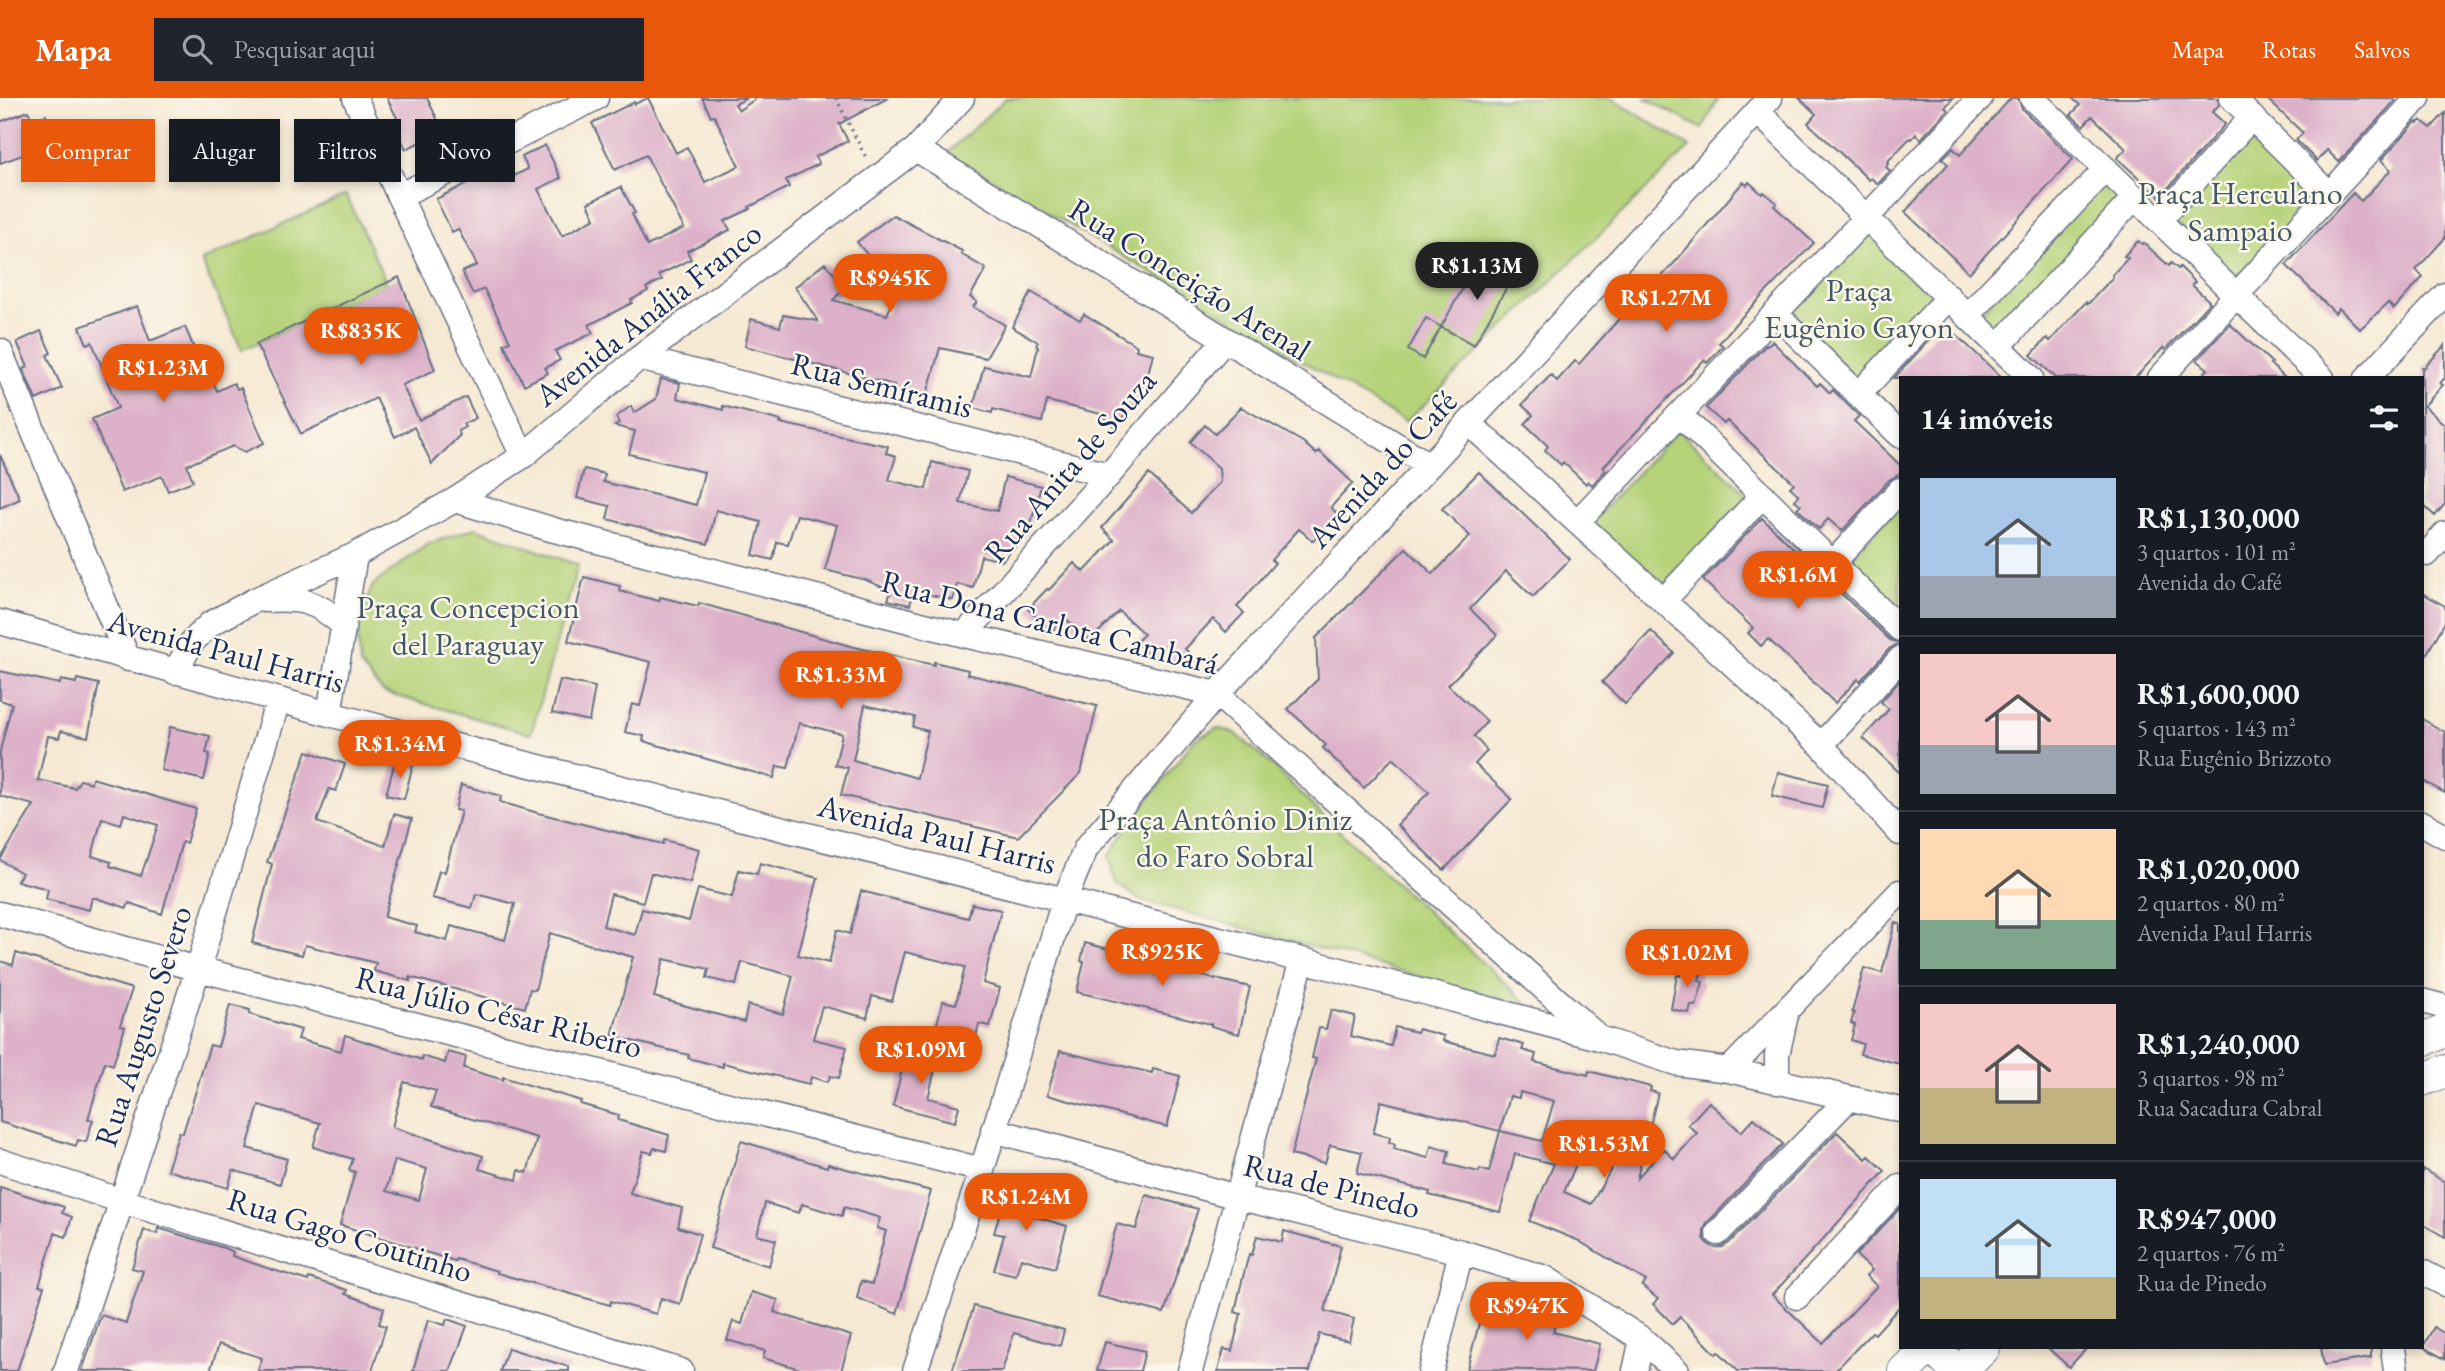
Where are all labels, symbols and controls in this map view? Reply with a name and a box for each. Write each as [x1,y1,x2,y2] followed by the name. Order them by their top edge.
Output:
[154,18,644,81] search box
[35,28,112,71] text: Mapa
[178,30,216,68] icon: search
[234,32,376,66] text: Pesquisar aqui
[2172,34,2224,65] text: Mapa
[2262,34,2316,65] text: Rotas
[2354,34,2410,65] text: Salvos
[21,119,155,182] chip: Comprar
[169,119,280,182] chip: Alugar
[294,119,401,182] chip: Filtros
[415,119,515,182] chip: Novo
[2138,172,2343,251] park label: Praça Herculano Sampaio
[1061,188,1319,370] street label: Rua Conceição Arenal
[525,212,770,416] street label: Avenida Anália Franco
[1412,242,1542,302] pin: R$1.13M
[1431,250,1523,280] text: R$1.13M
[833,254,947,314] pin: R$945K
[849,262,931,292] text: R$945K
[1764,269,1954,348] park label: Praça Eugênio Gayon
[1601,274,1731,334] pin: R$1.27M
[1620,282,1712,312] text: R$1.27M
[304,308,418,367] pin: R$835K
[320,315,402,345] text: R$835K
[787,342,977,428] street label: Rua Semíramis
[98,344,228,404] pin: R$1.23M
[117,352,209,382] text: R$1.23M
[975,361,1166,571] street label: Rua Anita de Souza
[1297,381,1466,558] street label: Avenida do Café
[1920,399,2053,438] text: 14 imóveis
[2365,399,2403,437] icon: filters
[2137,498,2300,537] text: R$1,130,000
[1976,506,2060,590] icon: home
[2137,537,2296,567] text: 3 quartos · 101 m²
[1741,552,1855,611] pin: R$1.6M
[1758,559,1838,589] text: R$1.6M
[877,560,1223,684] street label: Rua Dona Carlota Cambará
[2137,567,2282,597] text: Avenida do Café
[356,586,580,665] park label: Praça Concepcion del Paraguay
[102,599,349,703] street label: Avenida Paul Harris
[776,652,906,711] pin: R$1.33M
[795,659,887,689] text: R$1.33M
[2137,674,2300,713] text: R$1,600,000
[1976,682,2060,766] icon: home
[2137,713,2296,743] text: 5 quartos · 143 m²
[335,720,465,780] pin: R$1.34M
[354,728,446,758] text: R$1.34M
[2137,743,2331,773] text: Rua Eugênio Brizzoto
[813,784,1060,884] street label: Avenida Paul Harris
[1098,798,1352,877] park label: Praça Antônio Diniz do Faro Sobral
[2137,849,2300,888] text: R$1,020,000
[1976,857,2060,941] icon: home
[2137,888,2285,918] text: 2 quartos · 80 m²
[84,900,202,1152] street label: Rua Augusto Severo
[2137,918,2312,948] text: Avenida Paul Harris
[1105,928,1219,988] pin: R$925K
[1622,930,1752,989] pin: R$1.02M
[1121,936,1203,966] text: R$925K
[1641,937,1733,967] text: R$1.02M
[351,956,647,1068] street label: Rua Júlio César Ribeiro
[2137,1024,2300,1063] text: R$1,240,000
[856,1026,986,1086] pin: R$1.09M
[1976,1032,2060,1116] icon: home
[875,1034,967,1064] text: R$1.09M
[2137,1063,2285,1093] text: 3 quartos · 98 m²
[2137,1093,2322,1123] text: Rua Sacadura Cabral
[1539,1121,1669,1180] pin: R$1.53M
[1558,1128,1650,1158] text: R$1.53M
[1239,1144,1425,1228] street label: Rua de Pinedo
[961,1174,1091,1233] pin: R$1.24M
[223,1178,477,1292] street label: Rua Gago Coutinho
[980,1181,1072,1211] text: R$1.24M
[2137,1199,2276,1238] text: R$947,000
[1976,1207,2060,1291] icon: home
[2137,1238,2285,1268] text: 2 quartos · 76 m²
[2137,1268,2267,1298] text: Rua de Pinedo
[1470,1282,1584,1342] pin: R$947K
[1486,1290,1568,1320] text: R$947K

